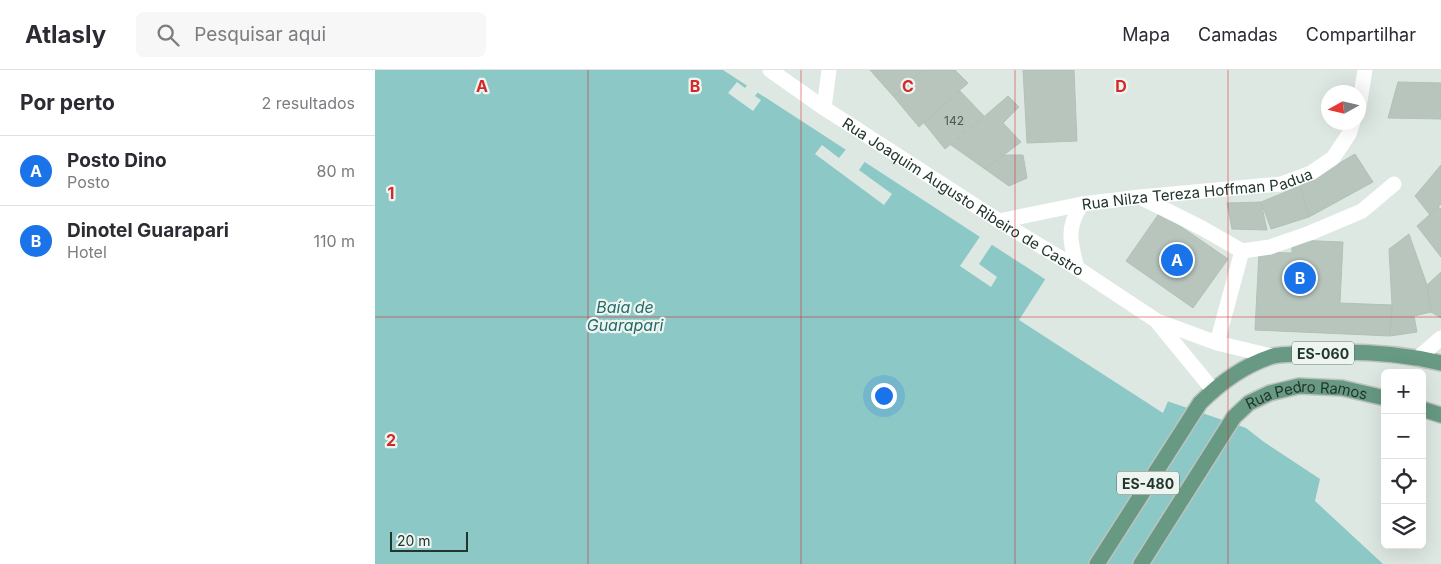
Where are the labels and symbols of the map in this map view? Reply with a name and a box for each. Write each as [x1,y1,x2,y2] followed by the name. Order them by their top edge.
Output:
[476,76,488,96] text: A
[690,76,700,96] text: B
[902,76,914,96] text: C
[1115,76,1127,96] text: D
[1321,85,1366,130] north arrow
[839,113,1088,280] street label: Rua Joaquim Augusto Ribeiro de Castro
[944,113,964,128] house number: 142
[1081,164,1315,213] street label: Rua Nilza Tereza Hoffman Padua
[388,183,394,203] text: 1
[1161,241,1193,279] pin: A
[1284,259,1316,297] pin: B
[587,297,664,335] water label: Baía de Guarapari
[1292,342,1354,364] road number: ES-060
[1242,376,1370,413] street label: Rua Pedro Ramos
[871,383,897,409] your location
[386,430,396,450] text: 2
[1117,472,1179,494] road number: ES-480
[390,529,467,552] scale bar

